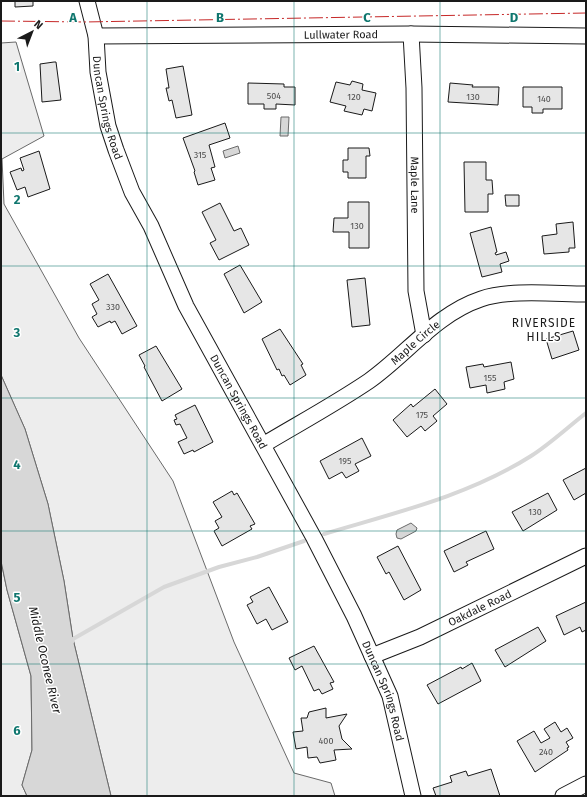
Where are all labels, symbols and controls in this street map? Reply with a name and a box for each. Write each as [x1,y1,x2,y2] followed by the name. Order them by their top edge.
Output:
[68,10,77,25] text: A
[216,10,224,25] text: B
[363,10,371,25] text: C
[510,10,519,25] text: D
[12,12,52,52] north arrow
[31,18,45,32] text: N
[304,28,378,42] street label: Lullwater Road
[90,56,125,161] street label: Duncan Springs Road
[14,59,20,74] text: 1
[267,91,281,101] house number: 504
[347,92,361,102] house number: 120
[466,92,480,102] house number: 130
[537,94,551,104] house number: 140
[194,150,207,160] house number: 315
[408,156,421,213] street label: Maple Lane
[14,192,21,207] text: 2
[350,221,364,231] house number: 130
[106,302,120,312] house number: 330
[512,316,576,344] district label: RIVERSIDE HILLS
[388,318,442,368] street label: Maple Circle
[13,325,21,340] text: 3
[207,352,270,452] street label: Duncan Springs Road
[484,373,497,383] house number: 155
[416,410,429,420] house number: 175
[338,456,352,466] house number: 195
[13,457,21,472] text: 4
[528,507,542,517] house number: 130
[446,587,514,629] street label: Oakdale Road
[14,590,21,605] text: 5
[26,605,64,715] water label: Middle Oconee River
[359,639,406,742] street label: Duncan Springs Road
[13,723,21,738] text: 6
[319,736,333,746] house number: 400
[539,747,553,757] house number: 240

